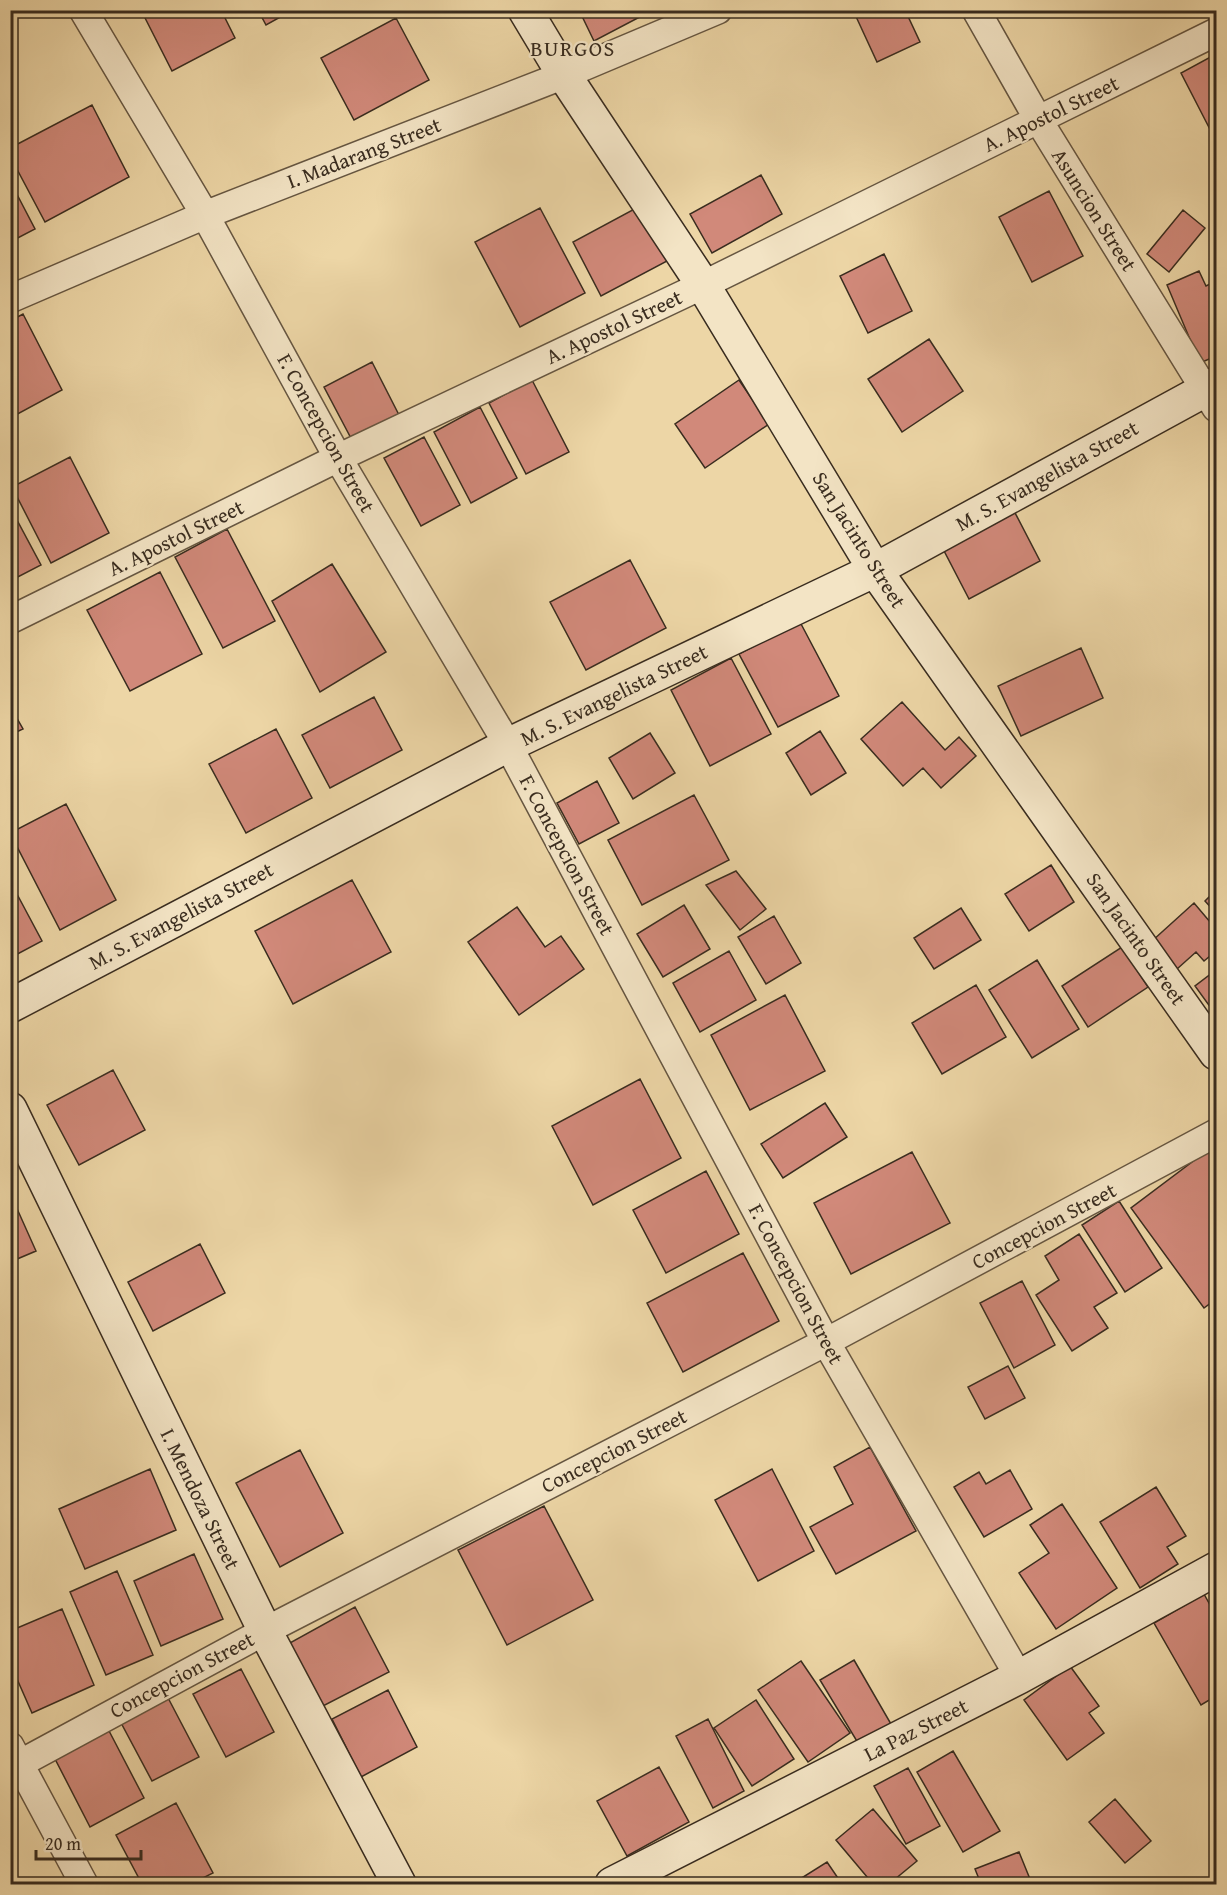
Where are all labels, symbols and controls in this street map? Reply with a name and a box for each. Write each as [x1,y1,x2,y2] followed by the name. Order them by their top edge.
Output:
[530,32,616,64] district label: BURGOS
[978,67,1124,160] street label: A. Apostol Street
[282,109,446,196] street label: I. Madarang Street
[1044,142,1145,278] street label: Asuncion Street
[540,281,688,372] street label: A. Apostol Street
[270,347,383,519] street label: F. Concepcion Street
[950,412,1144,539] street label: M. S. Evangelista Street
[805,465,914,615] street label: San Jacinto Street
[103,491,249,584] street label: A. Apostol Street
[515,635,713,753] street label: M. S. Evangelista Street
[512,769,623,941] street label: F. Concepcion Street
[83,854,279,977] street label: M. S. Evangelista Street
[1079,866,1194,1012] street label: San Jacinto Street
[966,1174,1122,1277] street label: Concepcion Street
[741,1198,852,1370] street label: F. Concepcion Street
[536,1400,693,1501] street label: Concepcion Street
[153,1423,248,1575] street label: I. Mendoza Street
[104,1623,260,1726] street label: Concepcion Street
[858,1690,974,1769] street label: La Paz Street
[36,1823,141,1861] scale bar
[45,1830,81,1857] text: 20 m

